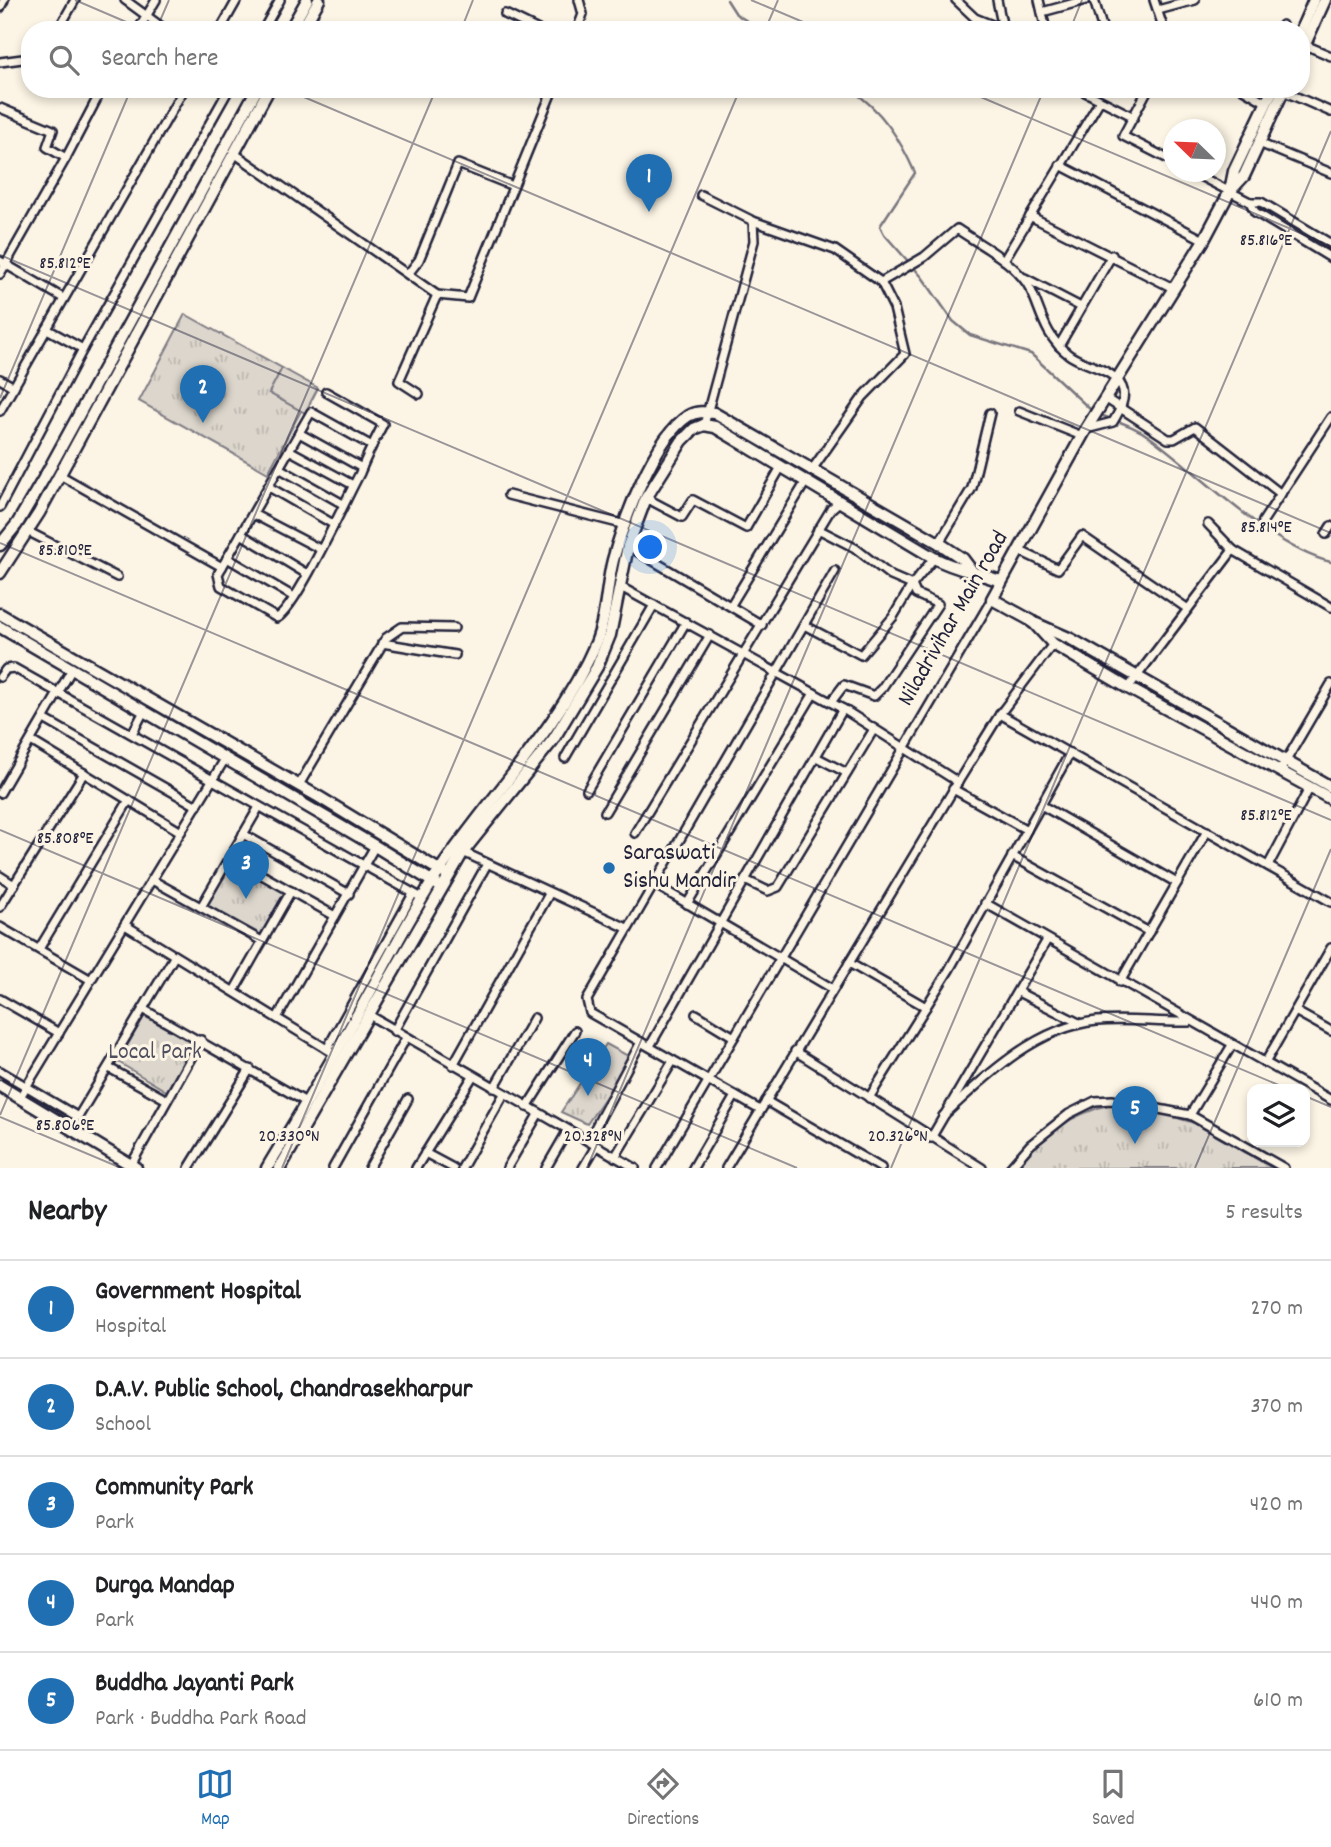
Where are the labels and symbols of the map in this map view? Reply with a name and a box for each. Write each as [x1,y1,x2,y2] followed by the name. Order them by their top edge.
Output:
[1163,119,1226,182] north arrow
[626,154,672,212] pin: 1
[1240,229,1292,254] text: 85.816°E
[39,252,91,277] text: 85.812°E
[180,365,226,423] pin: 2
[1240,516,1292,541] text: 85.814°E
[890,525,1018,713] street label: Niladrivihar Main road
[633,530,667,564] your location
[38,539,92,564] text: 85.810°E
[1240,804,1292,829] text: 85.812°E
[37,827,93,852] text: 85.808°E
[623,837,736,899] place label: Saraswati Sishu Mandir
[223,841,269,899] pin: 3
[601,860,617,876] marker: Saraswati Sishu Mandir
[108,1036,202,1070] park label: Local Park
[565,1038,611,1096] pin: 4
[1112,1086,1158,1144] pin: 5
[36,1114,94,1139] text: 85.806°E
[258,1125,320,1150] text: 20.330°N
[564,1125,622,1150] text: 20.328°N
[868,1125,928,1150] text: 20.326°N

